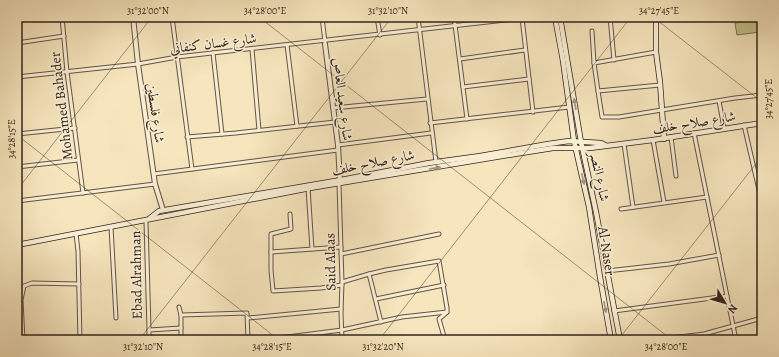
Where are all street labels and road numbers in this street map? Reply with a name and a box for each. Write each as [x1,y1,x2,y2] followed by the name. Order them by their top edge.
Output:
[169,29,258,60] street label: شارع غسان كنفاني
[45,50,78,161] street label: Mohamed Bahader
[326,56,357,142] street label: شارع سعيد العاص
[140,82,169,145] street label: شارع فلسطين
[651,107,737,141] street label: شارع صلاح خلف
[330,145,417,183] street label: شارع صلاح خلف
[583,147,614,203] street label: شارع النصر
[593,224,620,278] street label: Al-Naser
[126,230,147,319] street label: Ebad Alrahman
[320,233,341,291] street label: Said Alaas

